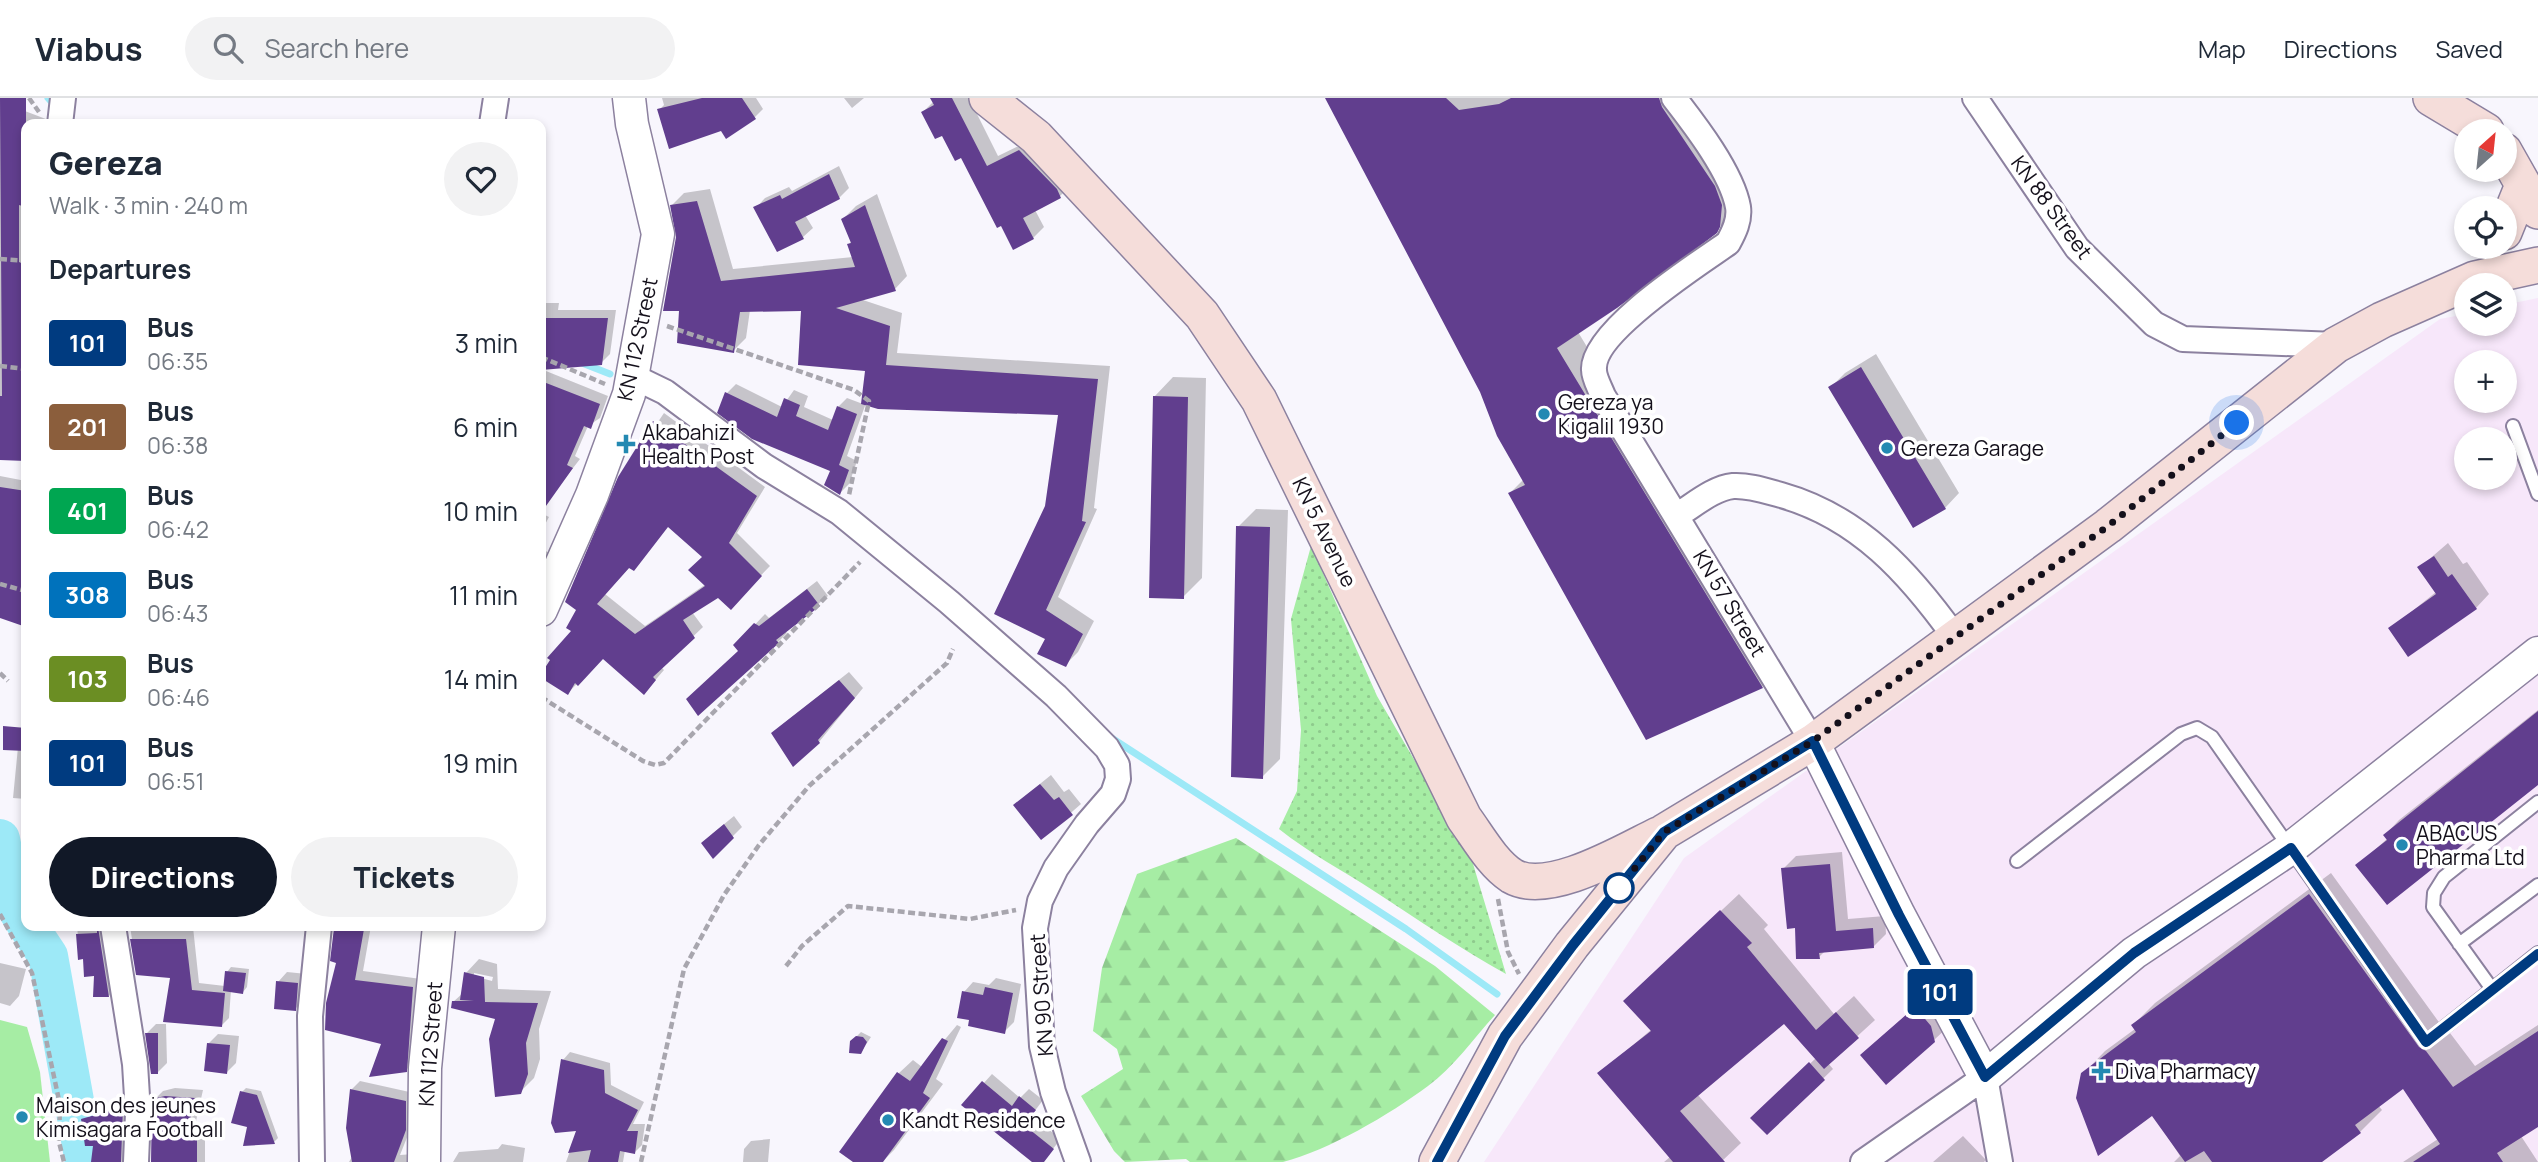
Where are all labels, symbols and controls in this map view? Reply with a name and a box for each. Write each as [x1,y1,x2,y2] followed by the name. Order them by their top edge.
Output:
[185,17,675,80] search box
[35,26,143,71] text: Viabus
[209,29,247,67] icon: search
[265,30,409,66] text: Search here
[2198,32,2246,65] text: Map
[2284,32,2397,65] text: Directions
[2435,32,2503,65] text: Saved
[2454,119,2516,182] north arrow
[2454,119,2517,490] map controls
[49,140,163,185] text: Gereza
[444,142,518,216] button: heart
[2005,150,2099,264] street label: KN 88 Street
[49,189,248,221] text: Walk · 3 min · 240 m
[2454,196,2517,259] button: locate
[49,251,191,287] text: Departures
[2454,273,2517,336] button: layers
[610,275,664,403] street label: KN 112 Street
[147,309,194,345] text: Bus
[455,325,518,361] text: 3 min
[69,326,106,359] text: 101
[147,345,208,377] text: 06:35
[2454,350,2517,413] button: +
[1558,388,1664,440] place label: Gereza ya KigaliI 1930
[147,393,194,429] text: Bus
[2219,405,2254,440] your location
[1536,406,1552,422] marker: Gereza ya KigaliI 1930
[453,409,518,445] text: 6 min
[67,410,108,443] text: 201
[642,418,754,470] place label: Akabahizi Health Post
[2454,427,2517,490] button: −
[147,429,208,461] text: 06:38
[616,434,636,454] marker: Akabahizi Health Post
[1901,434,2044,462] place label: Gereza Garage
[1879,440,1895,456] marker: Gereza Garage
[1286,472,1364,592] street label: KN 5 Avenue
[147,477,194,513] text: Bus
[443,493,518,529] text: 10 min
[67,494,108,527] text: 401
[147,513,209,545] text: 06:42
[1687,545,1773,661] street label: KN 57 Street
[147,561,194,597] text: Bus
[449,577,518,613] text: 11 min
[65,578,110,611] text: 308
[147,597,208,629] text: 06:43
[147,645,194,681] text: Bus
[444,661,518,697] text: 14 min
[67,662,108,695] text: 103
[147,681,210,713] text: 06:46
[147,729,194,765] text: Bus
[443,745,518,781] text: 19 min
[69,746,106,779] text: 101
[147,765,204,797] text: 06:51
[2416,819,2525,871] place label: ABACUS Pharma Ltd
[49,837,277,917] button: Directions
[291,837,518,917] button: Tickets
[2394,837,2410,853] marker: ABACUS Pharma Ltd
[1604,873,1634,903] unlabelled marker
[1023,933,1059,1057] street label: KN 90 Street
[1900,969,1980,1015] line badge: 101
[1922,975,1958,1008] text: 101
[412,981,448,1107] street label: KN 112 Street
[2115,1057,2256,1085] place label: Diva Pharmacy
[2093,1063,2109,1079] marker: Diva Pharmacy
[36,1091,223,1143] place label: Maison des jeunes Kimisagara Football
[902,1106,1065,1134] place label: Kandt Residence
[14,1109,30,1125] marker: Maison des jeunes Kimisagara Football
[880,1112,896,1128] marker: Kandt Residence

